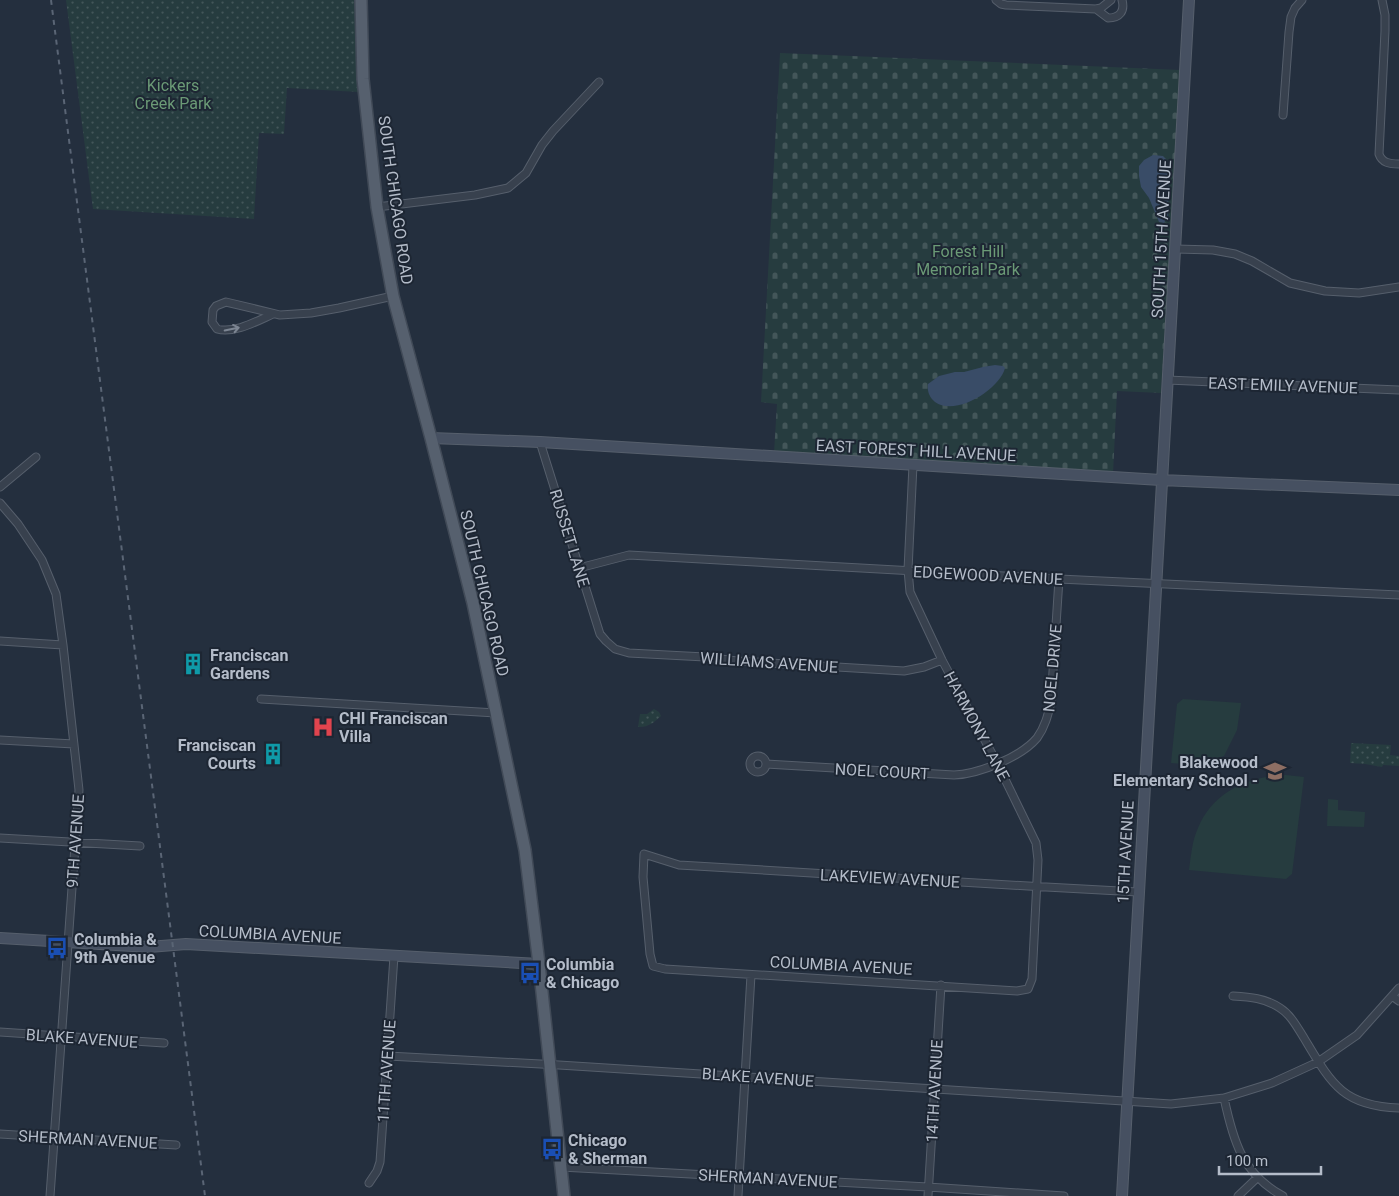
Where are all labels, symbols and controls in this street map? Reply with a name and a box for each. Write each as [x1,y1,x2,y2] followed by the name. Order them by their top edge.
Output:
[135,76,212,113] park label: Kickers Creek Park
[374,114,417,286] street label: SOUTH CHICAGO ROAD
[1148,159,1175,319] street label: SOUTH 15TH AVENUE
[916,242,1021,279] park label: Forest Hill Memorial Park
[224,324,240,333] one-way arrow
[1208,373,1358,398] street label: EAST EMILY AVENUE
[815,436,1017,465] street label: EAST FOREST HILL AVENUE
[546,487,593,589] street label: RUSSET LANE
[456,508,513,678] street label: SOUTH CHICAGO ROAD
[912,562,1063,589] street label: EDGEWOOD AVENUE
[1039,623,1066,713] street label: NOEL DRIVE
[210,646,288,683] place label: Franciscan Gardens
[699,648,838,677] street label: WILLIAMS AVENUE
[180,651,206,677] building icon: Franciscan Gardens
[940,668,1013,784] street label: HARMONY LANE
[339,709,448,746] place label: CHI Franciscan Villa
[310,714,336,740] hospital icon: CHI Franciscan Villa
[178,736,256,773] place label: Franciscan Courts
[260,741,286,767] building icon: Franciscan Courts
[1113,753,1258,790] place label: Blakewood Elementary School -
[1262,758,1288,784] school or university icon: Blakewood Elementary School -
[834,760,930,783] street label: NOEL COURT
[63,794,88,889] street label: 9TH AVENUE
[1113,800,1138,904] street label: 15TH AVENUE
[820,865,960,892] street label: LAKEVIEW AVENUE
[198,921,342,948] street label: COLUMBIA AVENUE
[74,930,157,967] place label: Columbia & 9th Avenue
[44,935,70,961] bus stop icon: Columbia & 9th Avenue
[769,952,913,979] street label: COLUMBIA AVENUE
[546,955,619,992] place label: Columbia & Chicago
[517,960,543,986] bus stop icon: Columbia & Chicago
[373,1019,400,1123] street label: 11TH AVENUE
[25,1025,139,1052] street label: BLAKE AVENUE
[922,1039,947,1143] street label: 14TH AVENUE
[701,1064,815,1091] street label: BLAKE AVENUE
[18,1126,158,1153] street label: SHERMAN AVENUE
[568,1131,647,1168] place label: Chicago & Sherman
[539,1136,565,1162] bus stop icon: Chicago & Sherman
[1219,1144,1322,1176] scale bar
[1226,1152,1268,1170] text: 100 m
[698,1165,838,1192] street label: SHERMAN AVENUE

